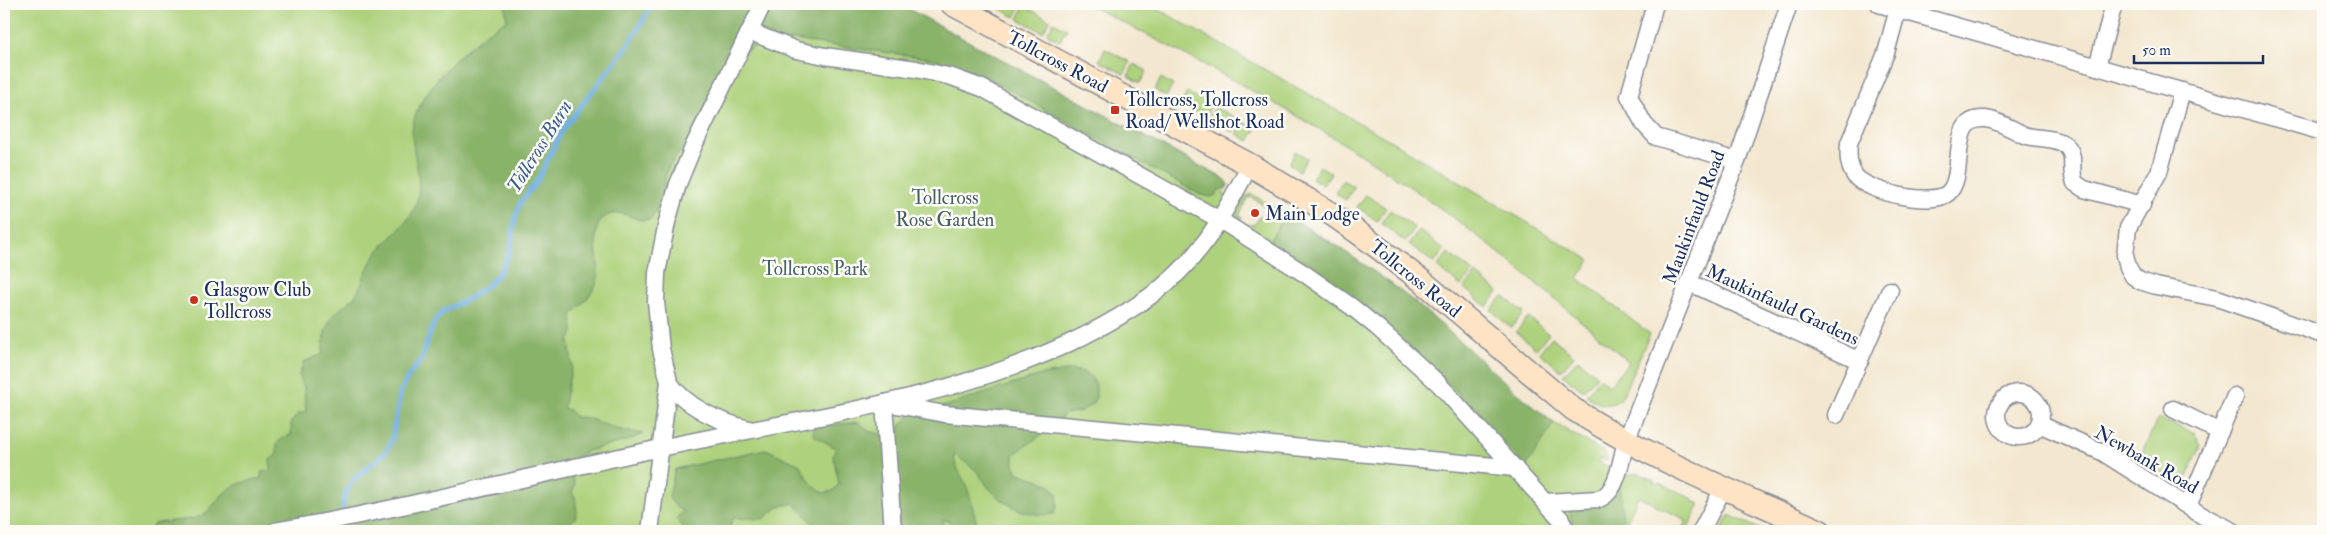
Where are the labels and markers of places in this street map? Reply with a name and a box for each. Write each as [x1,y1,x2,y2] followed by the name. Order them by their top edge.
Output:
[1125,88,1285,134] place label: Tollcross, Tollcross Road/ Wellshot Road
[1109,104,1121,116] marker: Tollcross, Tollcross Road/ Wellshot Road
[1265,202,1360,226] place label: Main Lodge
[1249,207,1261,219] marker: Main Lodge
[204,278,311,324] place label: Glasgow Club Tollcross
[188,294,200,306] marker: Glasgow Club Tollcross

